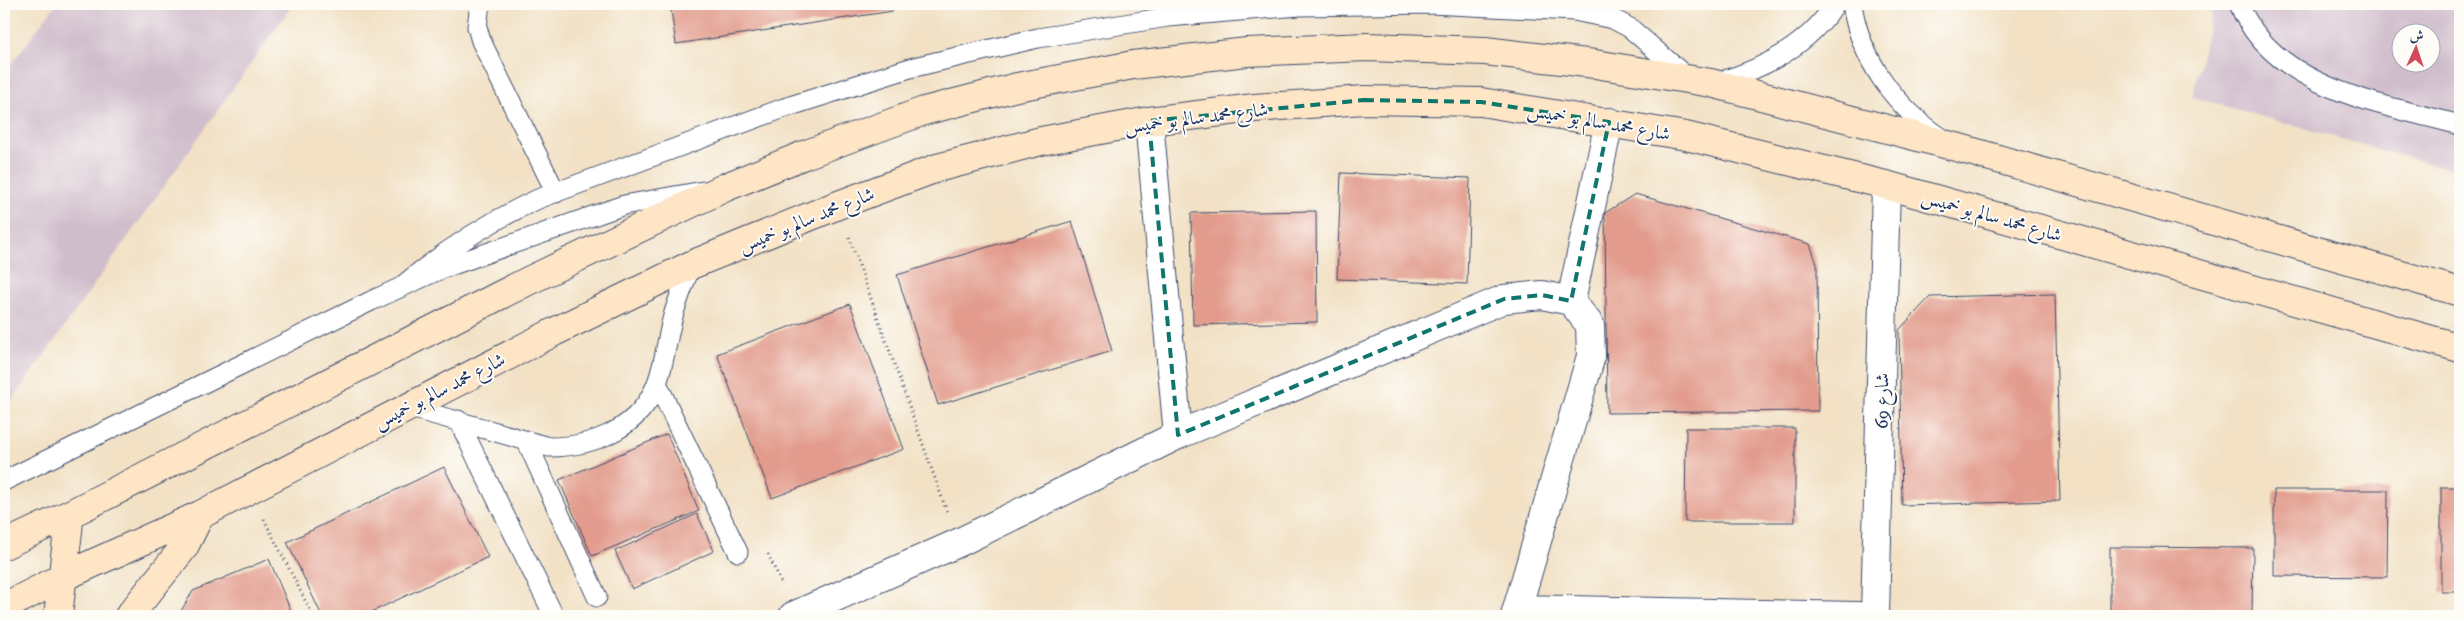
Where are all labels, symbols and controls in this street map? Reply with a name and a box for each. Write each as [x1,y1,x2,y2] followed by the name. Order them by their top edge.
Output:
[2392,22,2442,72] north arrow
[2409,27,2424,45] text: ش
[1123,98,1270,143] street label: شارع محمد سالم بو خميس
[1525,99,1672,150] street label: شارع محمد سالم بو خميس
[735,183,879,262] street label: شارع محمد سالم بو خميس
[1918,185,2064,251] street label: شارع محمد سالم بو خميس
[370,348,511,438] street label: شارع محمد سالم بو خميس
[1871,373,1897,429] street label: شارع 69

